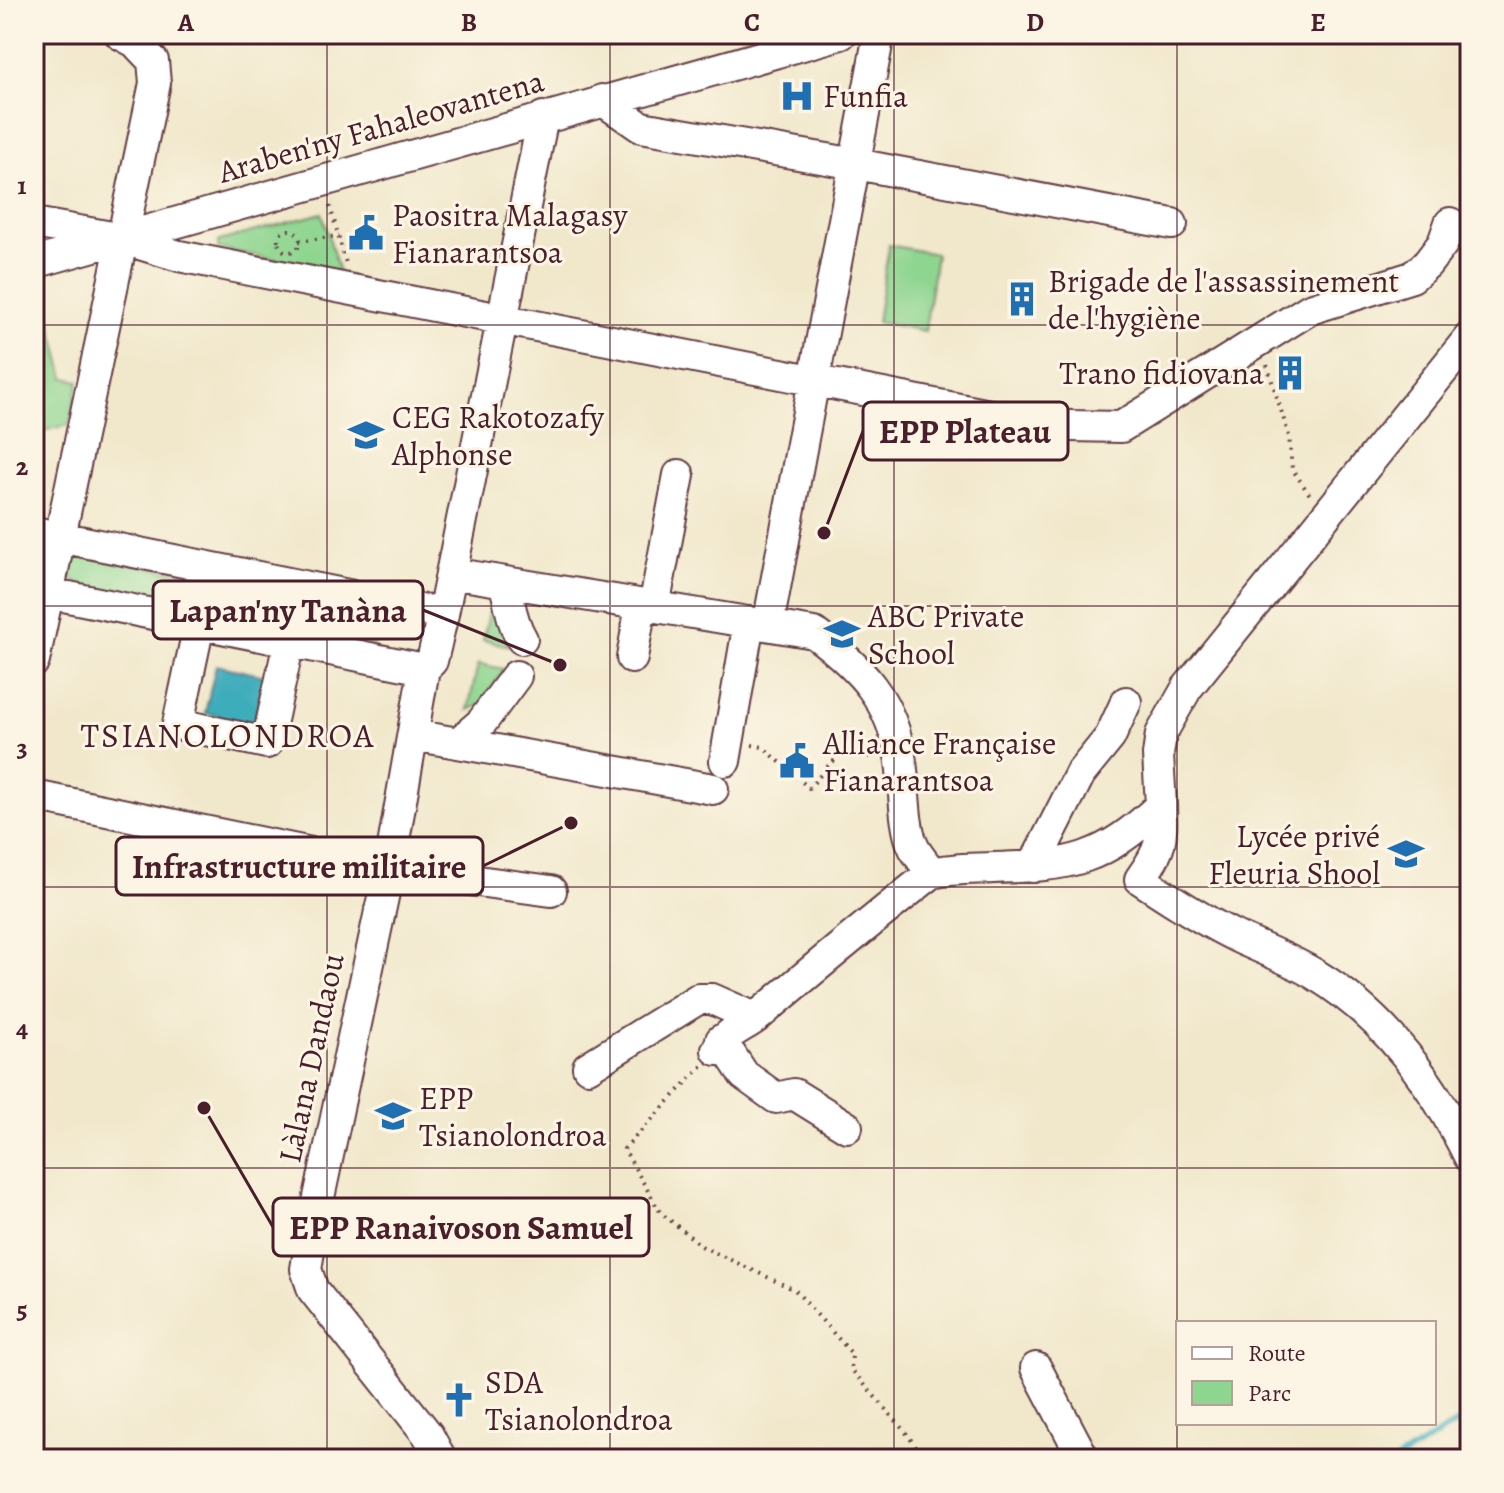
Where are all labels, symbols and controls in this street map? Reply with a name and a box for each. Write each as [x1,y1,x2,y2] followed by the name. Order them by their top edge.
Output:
[177,5,195,40] text: A
[461,5,477,40] text: B
[744,5,760,40] text: C
[1026,5,1044,40] text: D
[1310,5,1326,40] text: E
[212,58,549,194] street label: Araben'ny Fahaleovantena
[823,74,908,118] place label: Funfia
[778,77,816,115] hospital icon: Funfia
[17,168,27,203] text: 1
[392,193,628,274] place label: Paositra Malagasy Fianarantsoa
[347,214,385,252] public building icon: Paositra Malagasy Fianarantsoa
[1048,259,1399,340] place label: Brigade de l'assassinement de l'hygiène
[1003,280,1041,318] building icon: Brigade de l'assassinement de l'hygiène
[1059,351,1264,395] place label: Trano fidiovana
[1271,354,1309,392] building icon: Trano fidiovana
[391,395,605,476] place label: CEG Rakotozafy Alphonse
[863,402,1068,460] callout: EPP Plateau
[879,408,1052,455] text: EPP Plateau
[347,416,385,454] school or university icon: CEG Rakotozafy Alphonse
[16,449,29,484] text: 2
[153,581,423,639] callout: Lapan'ny Tanàna
[169,587,408,634] text: Lapan'ny Tanàna
[867,594,1024,675] place label: ABC Private School
[823,615,861,653] school or university icon: ABC Private School
[81,712,375,759] district label: TSIANOLONDROA
[822,721,1056,802] place label: Alliance Française Fianarantsoa
[16,730,28,765] text: 3
[778,742,816,780] public building icon: Alliance Française Fianarantsoa
[1208,814,1380,895] place label: Lycée privé Fleuria Shool
[1387,835,1425,873] school or university icon: Lycée privé Fleuria Shool
[116,837,483,895] callout: Infrastructure militaire
[132,843,466,890] text: Infrastructure militaire
[267,949,355,1167] street label: Làlana Dandaou
[16,1011,28,1046] text: 4
[419,1076,607,1157] place label: EPP Tsianolondroa
[374,1097,412,1135] school or university icon: EPP Tsianolondroa
[273,1198,649,1256] callout: EPP Ranaivoson Samuel
[289,1204,633,1251] text: EPP Ranaivoson Samuel
[16,1292,28,1327] text: 5
[1176,1321,1436,1425] legend
[1248,1337,1306,1369] text: Route
[485,1360,673,1441] place label: SDA Tsianolondroa
[1248,1377,1291,1409] text: Parc
[440,1381,478,1419] church icon: SDA Tsianolondroa

